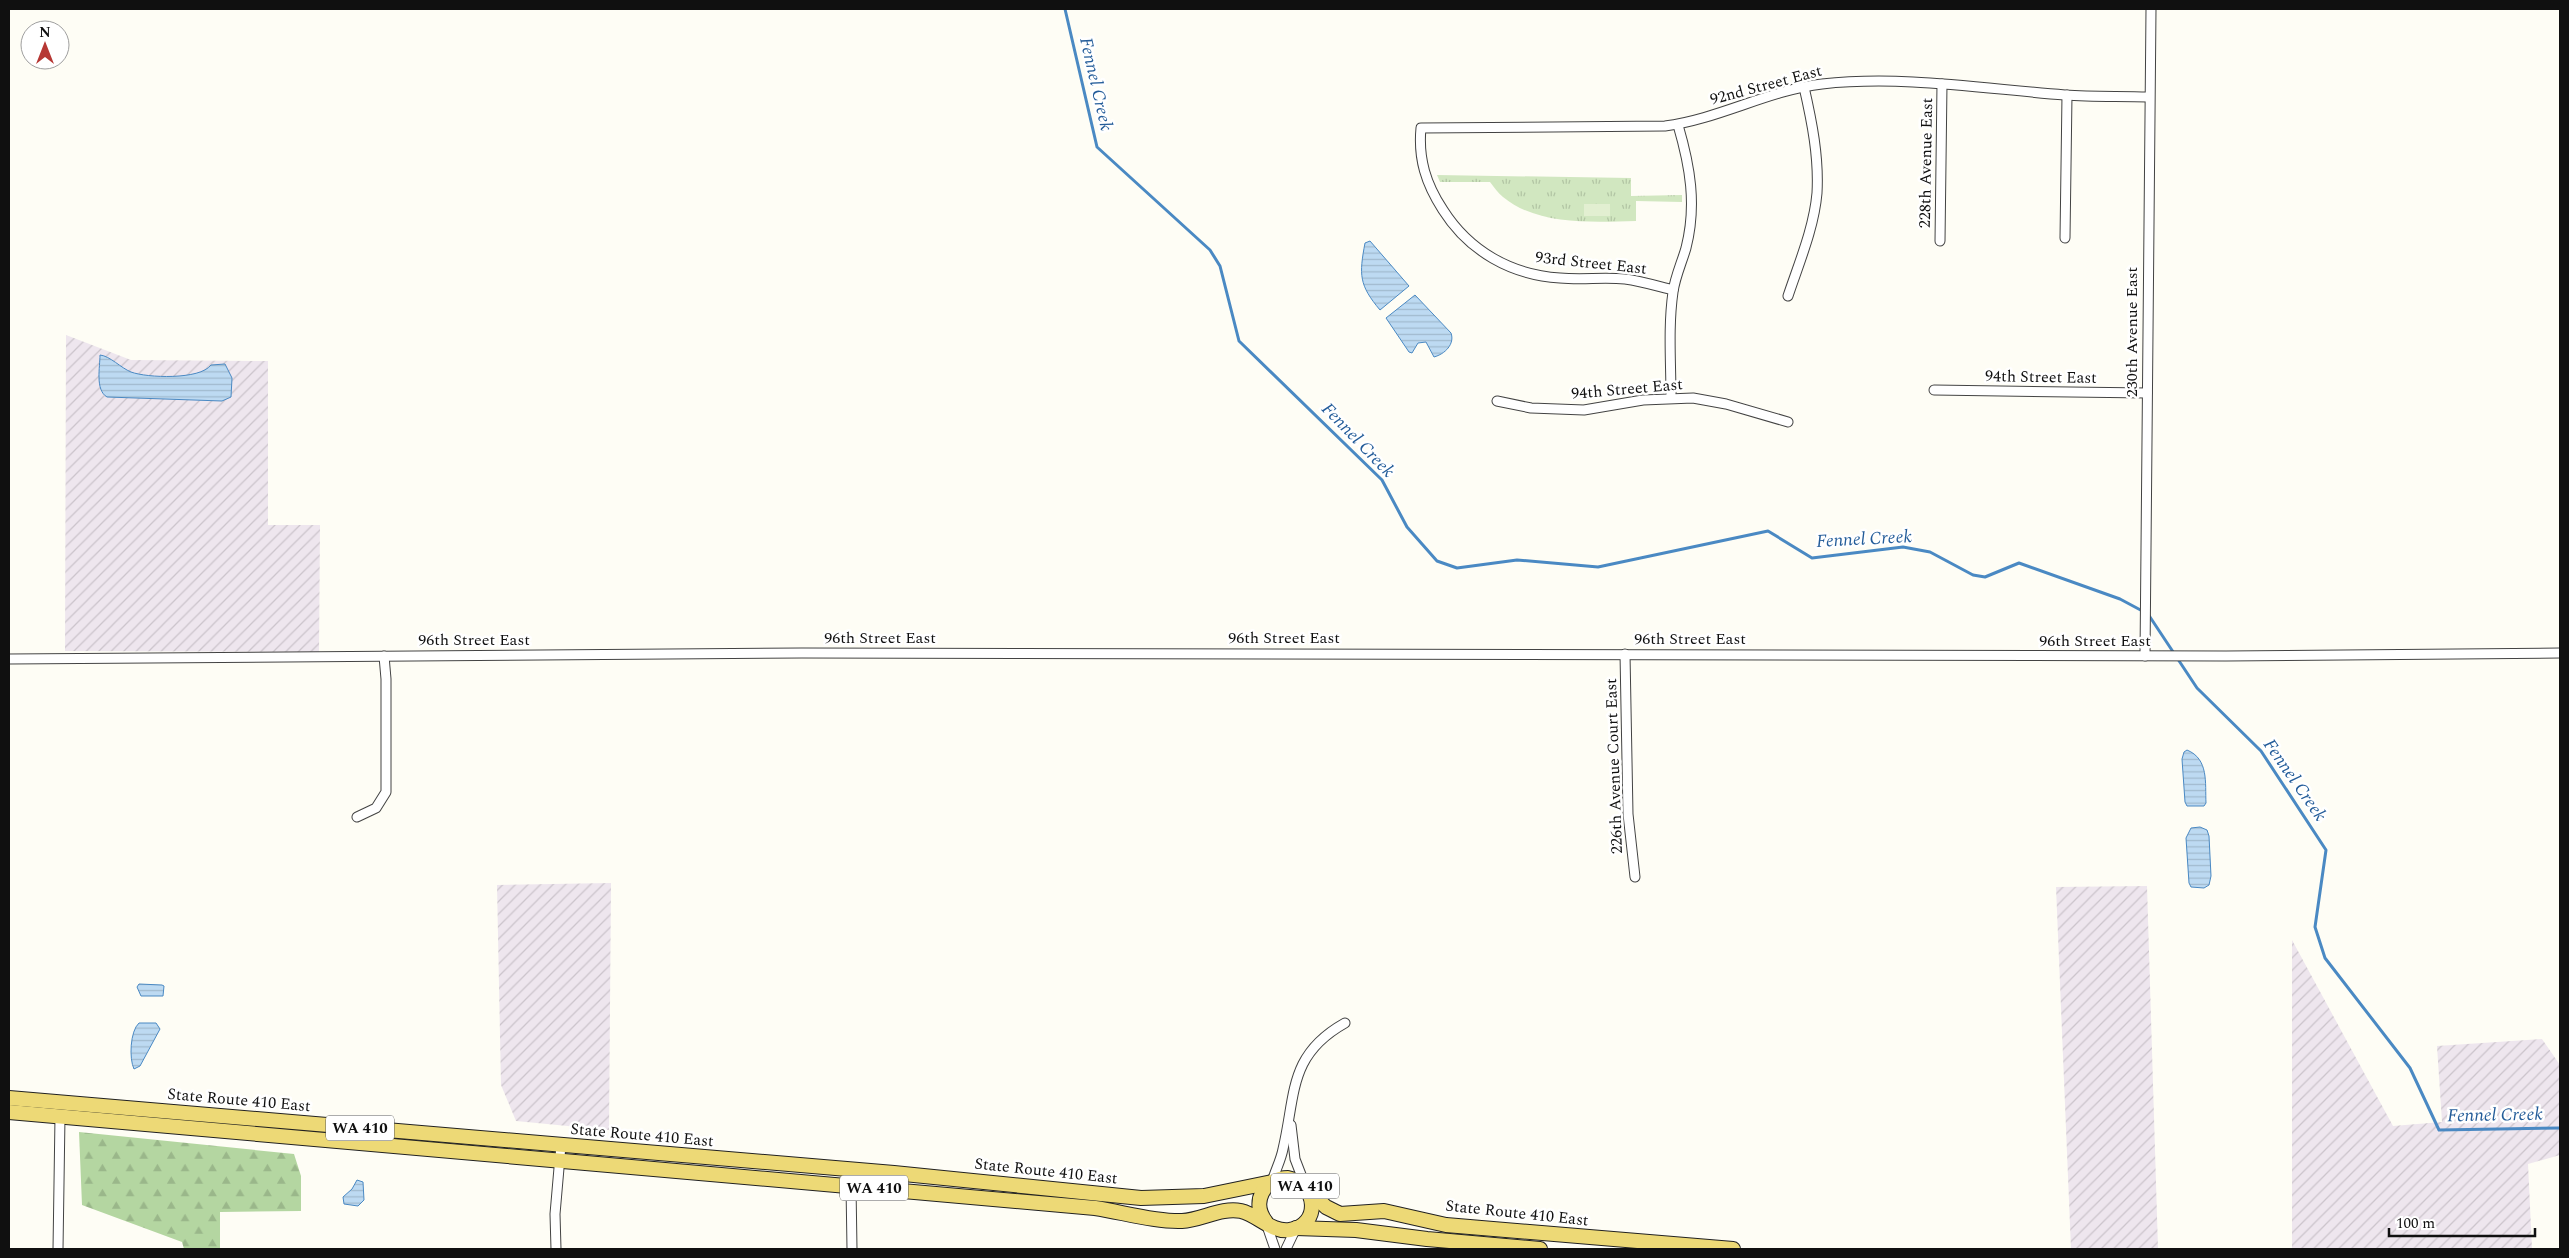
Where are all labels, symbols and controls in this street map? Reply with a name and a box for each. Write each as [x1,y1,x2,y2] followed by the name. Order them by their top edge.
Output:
[20,20,70,70] north arrow
[39,22,51,43] text: N
[1072,34,1120,134] water label: Fennel Creek
[1707,58,1825,111] street label: 92nd Street East
[1913,97,1939,228] street label: 228th Avenue East
[1534,245,1648,281] street label: 93rd Street East
[2120,266,2144,397] street label: 230th Avenue East
[1985,364,2097,390] street label: 94th Street East
[1570,372,1684,406] street label: 94th Street East
[1315,396,1401,484] water label: Fennel Creek
[1816,523,1913,555] water label: Fennel Creek
[824,626,936,650] street label: 96th Street East
[1228,626,1340,650] street label: 96th Street East
[1634,627,1746,651] street label: 96th Street East
[418,628,530,652] street label: 96th Street East
[2039,629,2151,653] street label: 96th Street East
[1599,677,1629,854] street label: 226th Avenue Court East
[2257,733,2334,827] water label: Fennel Creek
[166,1082,312,1118] street label: State Route 410 East
[2447,1101,2544,1129] water label: Fennel Creek
[326,1116,394,1140] road number: WA 410
[569,1117,715,1153] street label: State Route 410 East
[973,1152,1119,1190] street label: State Route 410 East
[1271,1174,1339,1198] road number: WA 410
[840,1176,908,1200] road number: WA 410
[1444,1194,1590,1232] street label: State Route 410 East
[2389,1206,2535,1238] scale bar
[2396,1212,2435,1235] text: 100 m

